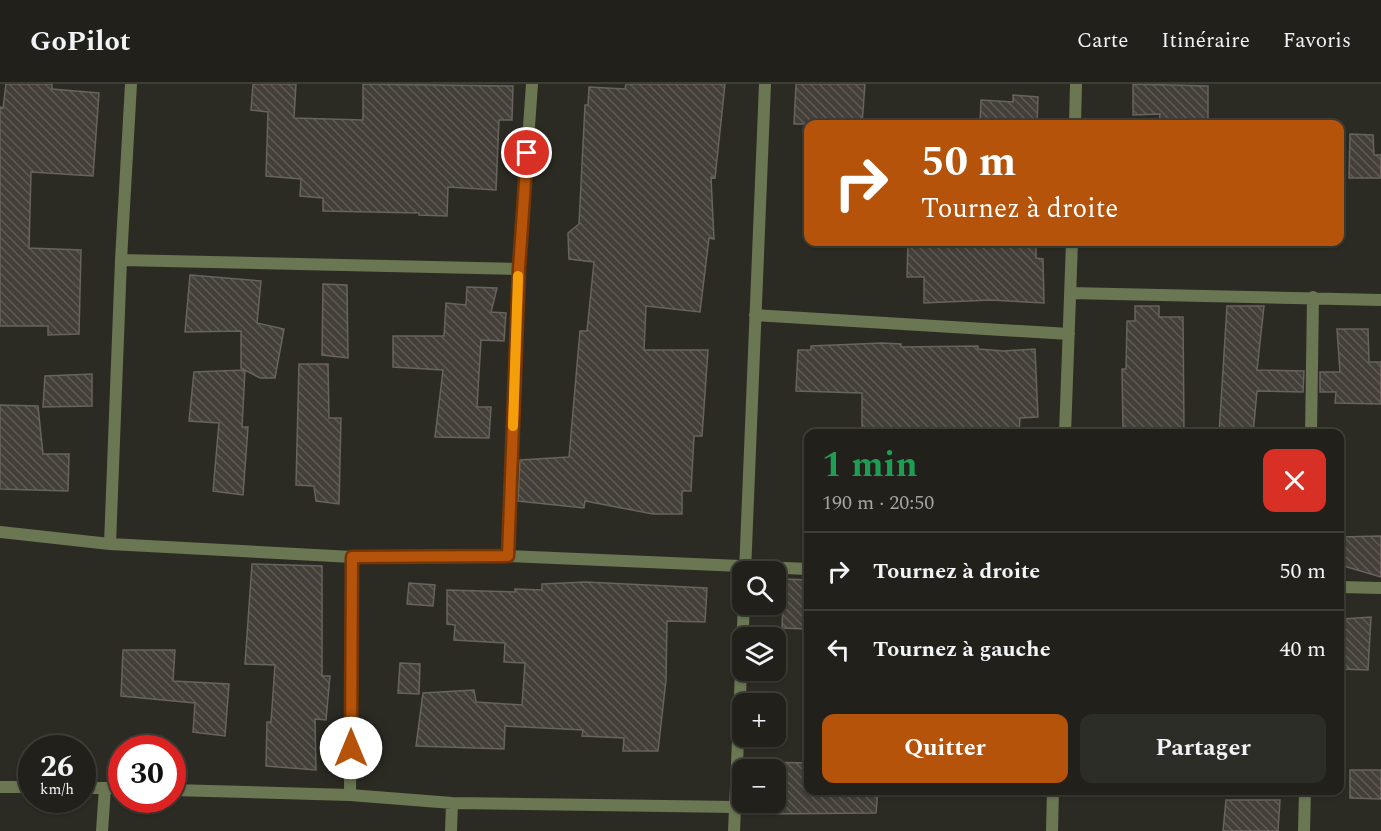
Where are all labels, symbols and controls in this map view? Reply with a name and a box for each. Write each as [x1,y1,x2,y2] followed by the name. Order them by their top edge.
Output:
[30,20,131,63] text: GoPilot
[1077,25,1128,57] text: Carte
[1161,25,1250,57] text: Itinéraire
[1283,25,1351,57] text: Favoris
[501,127,552,178] pin
[921,131,1016,194] text: 50 m
[510,136,543,169] icon: arrive
[822,144,900,222] icon: right
[921,188,1118,230] text: Tournez à droite
[822,438,918,493] text: 1 min
[1263,449,1326,512] button: close
[822,488,934,518] text: 190 m · 20:50
[822,555,855,588] icon: right
[873,555,1040,588] text: Tournez à droite
[1280,555,1326,588] text: 50 m
[732,561,786,813] map controls
[732,561,786,615] button: search
[732,627,786,681] button: layers
[822,633,855,666] icon: left
[873,633,1051,666] text: Tournez à gauche
[1280,633,1326,666] text: 40 m
[732,693,786,747] button: +
[822,714,1068,783] button: Quitter
[1080,714,1326,783] button: Partager
[319,716,383,780] position arrow
[108,735,186,813] speed limit sign: 30
[40,744,74,790] text: 26
[732,759,786,813] button: −
[40,778,74,801] text: km/h

